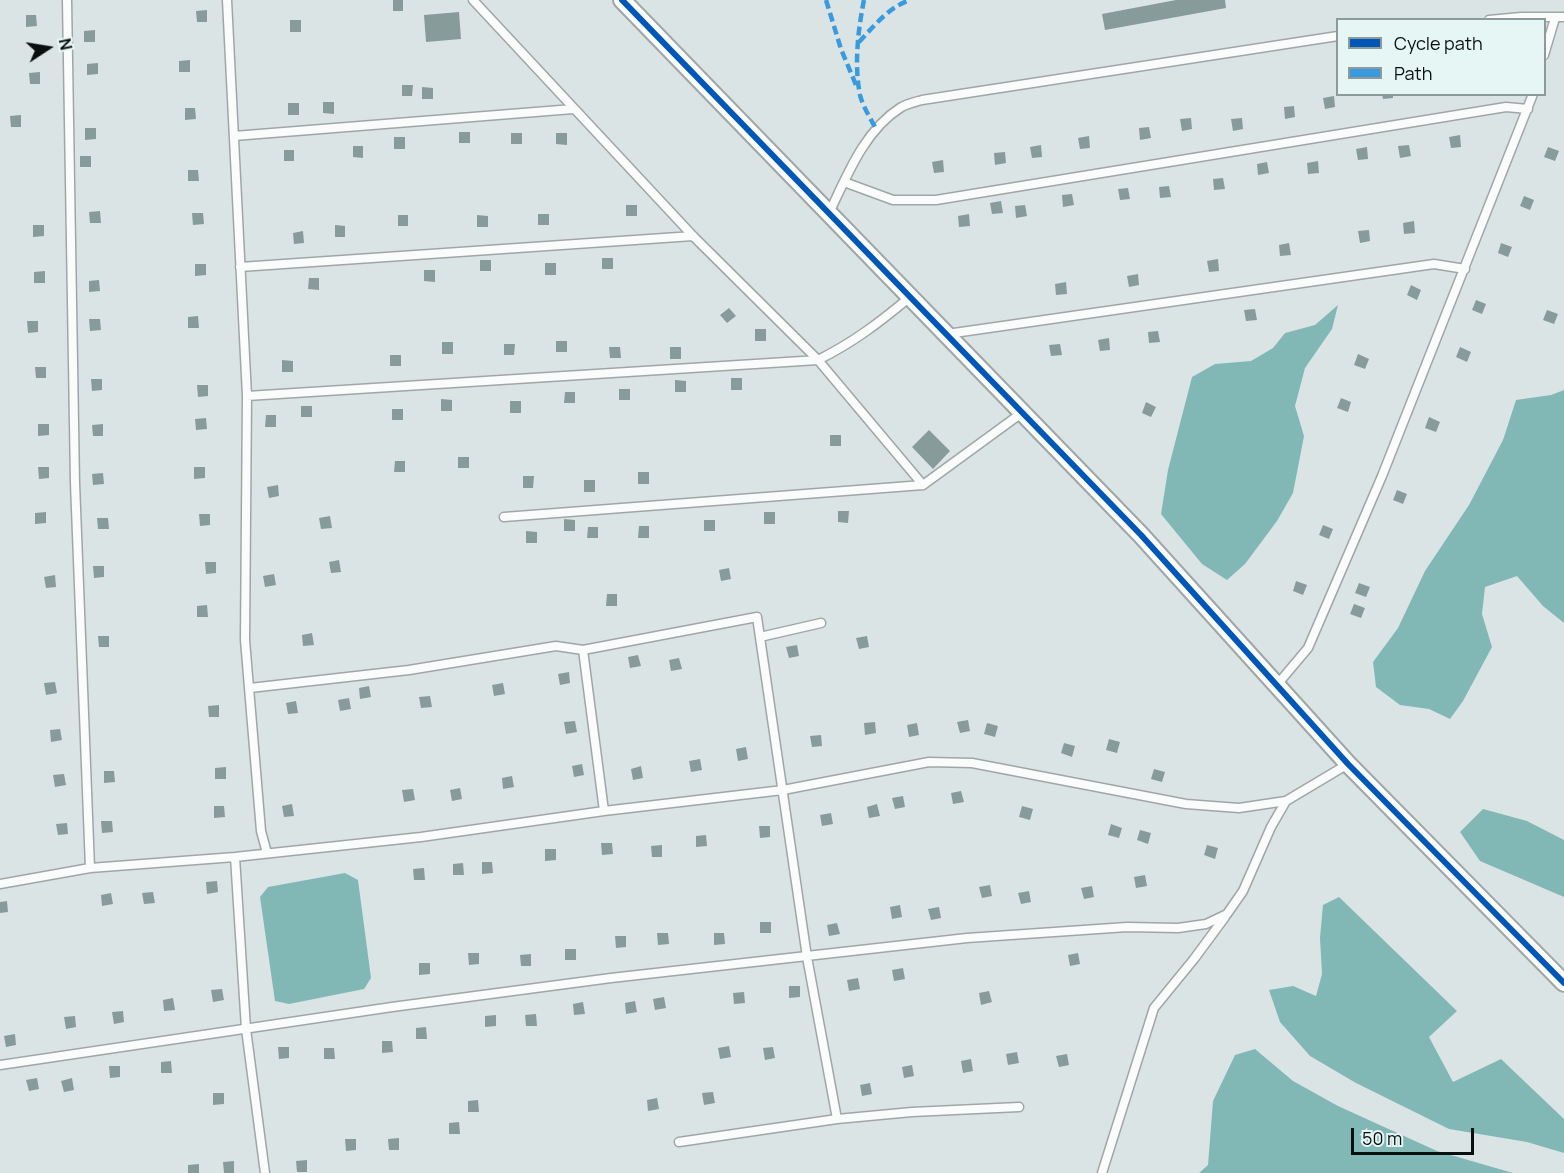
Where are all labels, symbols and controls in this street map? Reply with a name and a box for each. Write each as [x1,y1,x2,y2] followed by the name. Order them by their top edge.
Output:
[18,18,78,78] north arrow
[1336,18,1546,96] legend
[1394,31,1483,55] text: Cycle path
[54,36,78,52] text: N
[1394,61,1432,85] text: Path
[1354,1116,1477,1154] scale bar
[1362,1126,1402,1150] text: 50 m

